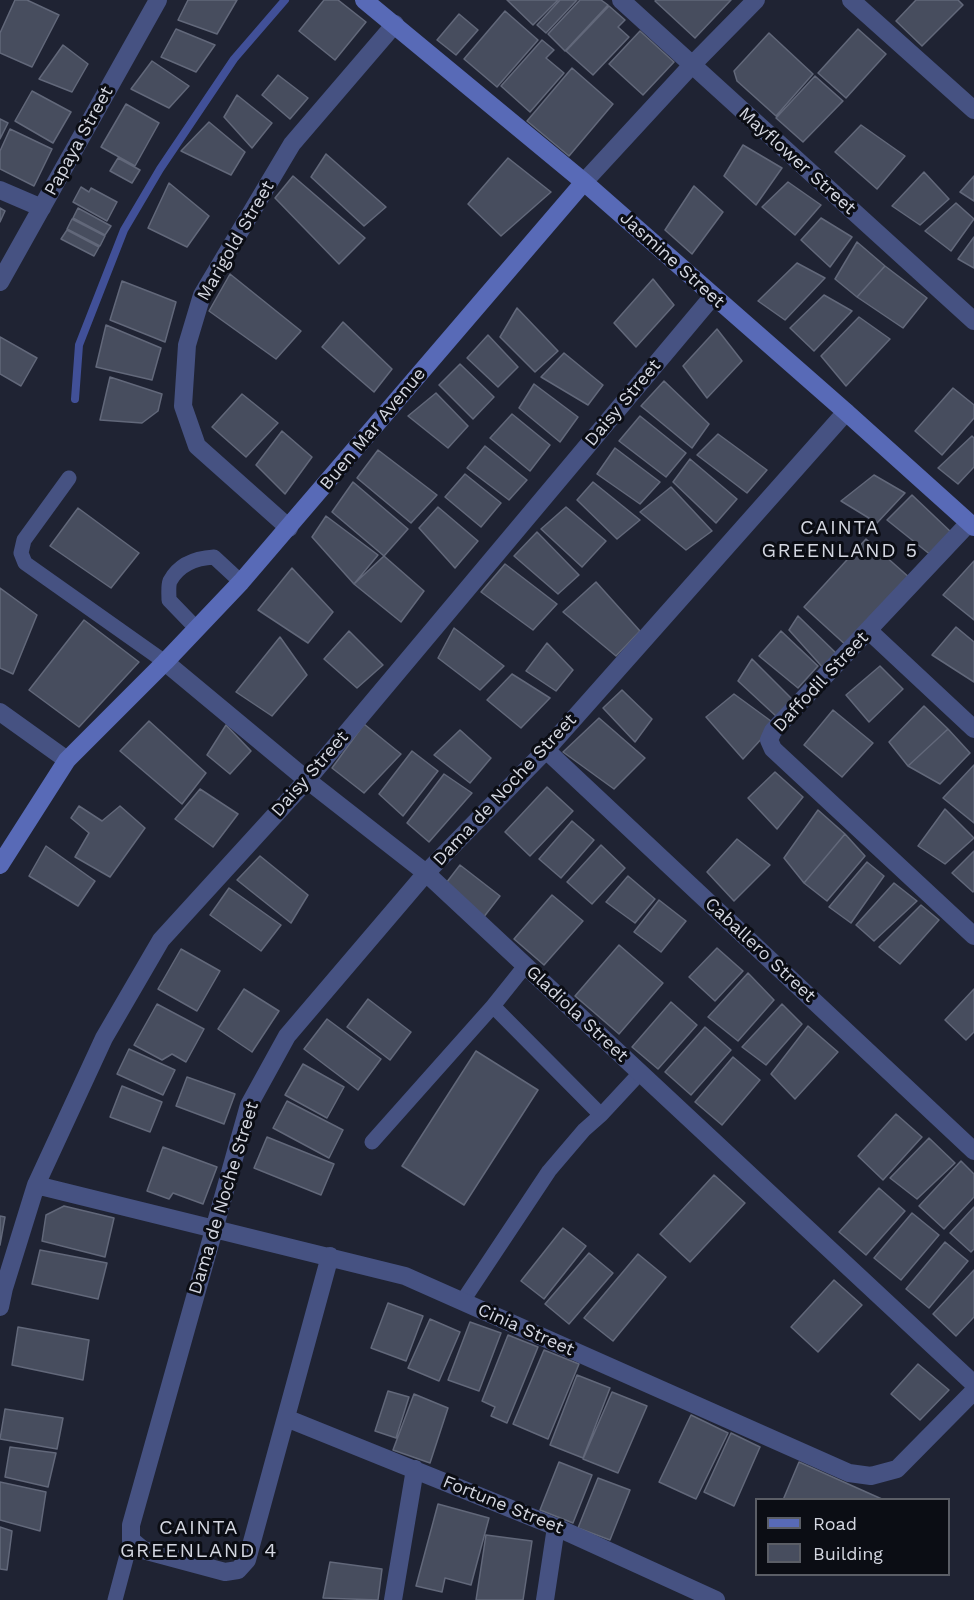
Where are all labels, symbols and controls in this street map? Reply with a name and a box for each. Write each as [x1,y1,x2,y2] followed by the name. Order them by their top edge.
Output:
[40,83,118,199] street label: Papaya Street
[734,103,860,219] street label: Mayflower Street
[193,177,279,305] street label: Marigold Street
[615,207,729,313] street label: Jasmine Street
[580,355,666,451] street label: Daisy Street
[316,363,430,495] street label: Buen Mar Avenue
[761,516,919,563] district label: CAINTA GREENLAND 5
[769,627,873,737] street label: Daffodil Street
[429,709,581,871] street label: Dama de Noche Street
[267,727,353,821] street label: Daisy Street
[700,893,820,1007] street label: Caballero Street
[522,961,632,1067] street label: Gladiola Street
[184,1099,264,1297] street label: Dama de Noche Street
[474,1299,578,1361] street label: Cinia Street
[440,1471,566,1539] street label: Fortune Street
[755,1498,950,1576] legend
[813,1513,857,1534] text: Road
[120,1516,278,1563] district label: CAINTA GREENLAND 4
[813,1543,883,1564] text: Building

